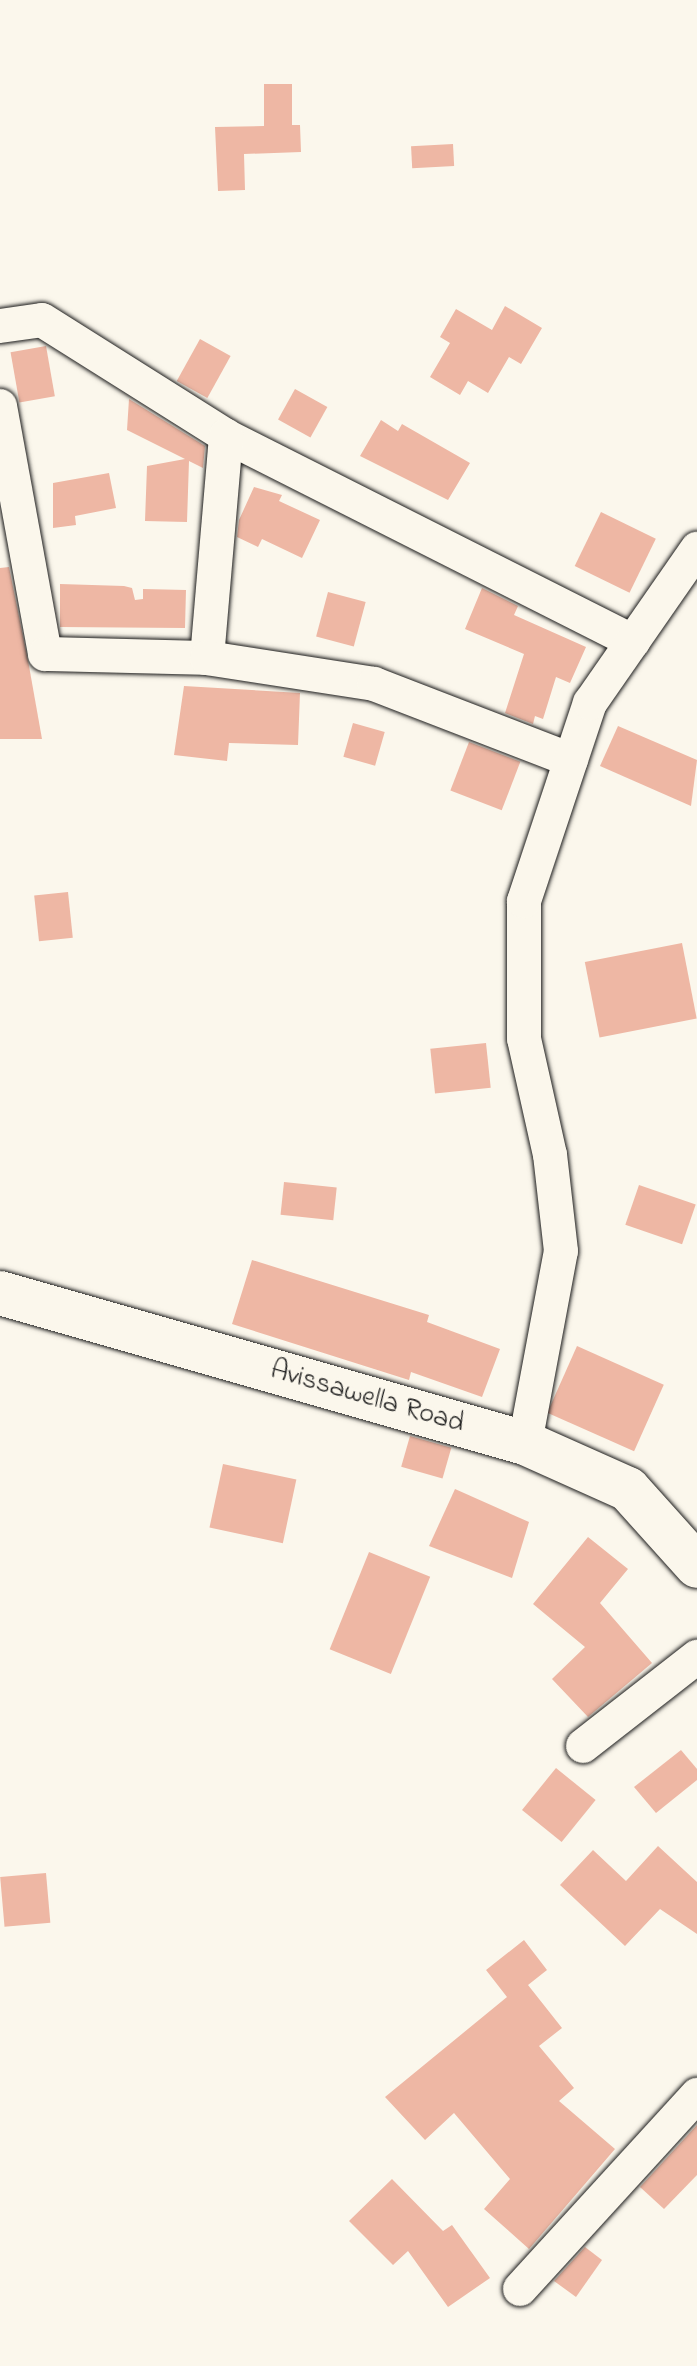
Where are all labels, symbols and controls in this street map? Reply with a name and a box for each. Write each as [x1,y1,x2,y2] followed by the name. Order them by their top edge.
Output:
[266,1354,468,1442] street label: Avissawella Road

